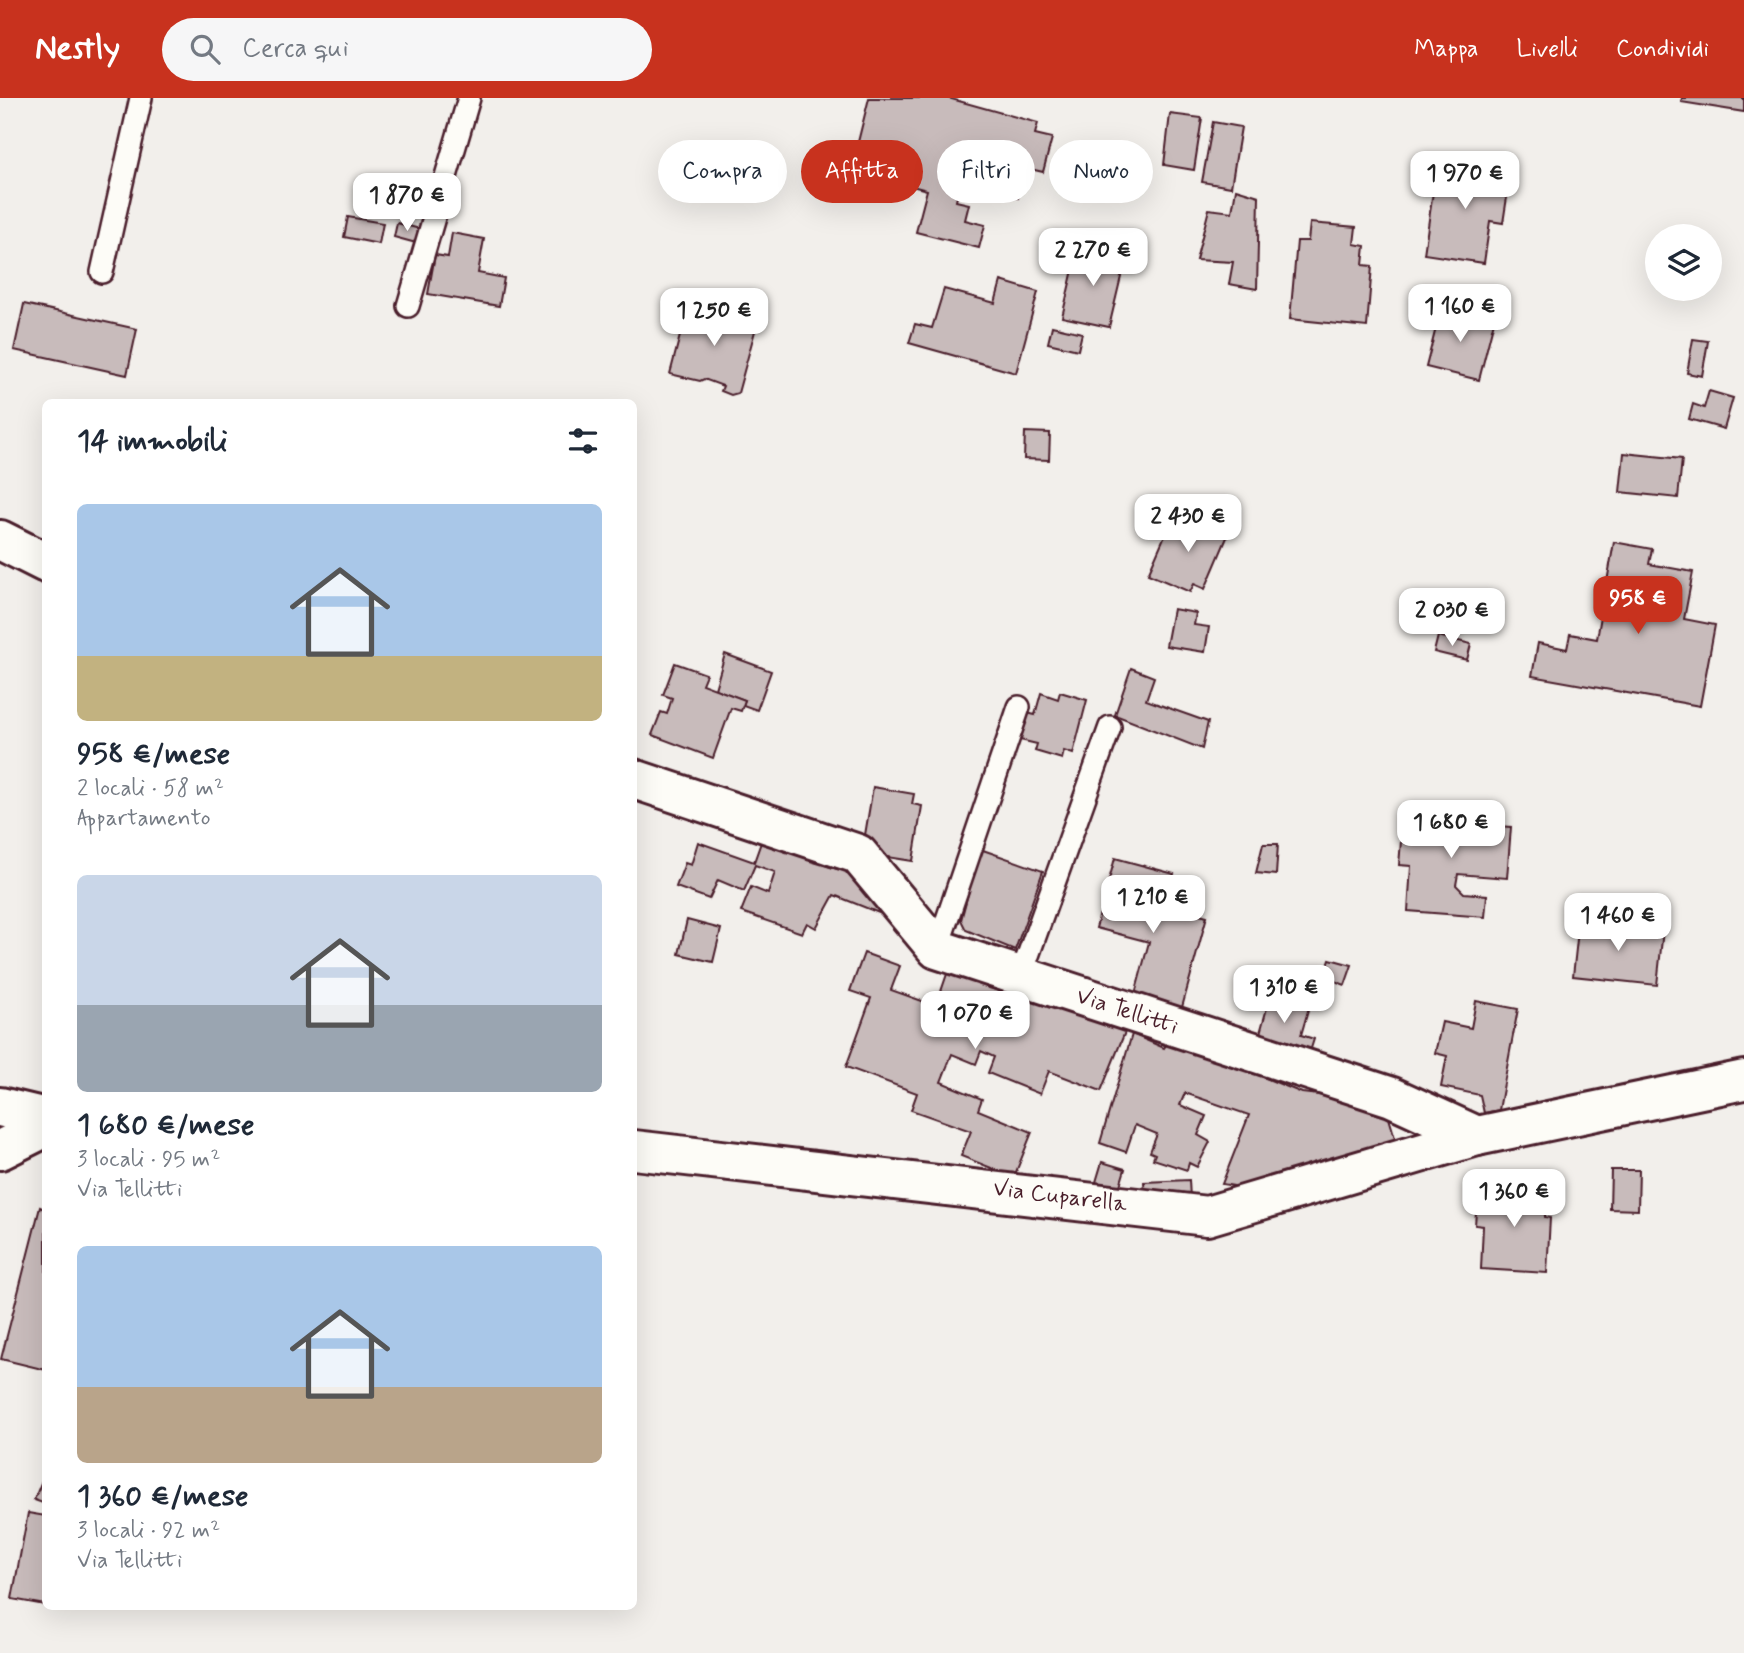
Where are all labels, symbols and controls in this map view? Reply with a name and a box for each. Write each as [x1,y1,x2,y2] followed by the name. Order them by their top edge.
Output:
[162,18,652,81] search box
[35,27,120,71] text: Nestly
[186,30,224,68] icon: search
[242,32,349,66] text: Cerca qui
[1414,34,1478,65] text: Mappa
[1516,34,1578,65] text: Livelli
[1616,34,1709,65] text: Condividi
[658,140,787,203] chip: Compra
[801,140,923,203] chip: Affitta
[937,140,1035,203] chip: Filtri
[1049,140,1153,203] chip: Nuovo
[1400,152,1530,211] pin: 1 970 €
[1426,159,1504,189] text: 1 970 €
[342,174,472,233] pin: 1 870 €
[369,181,445,211] text: 1 870 €
[1645,224,1722,301] map controls
[1645,224,1722,301] button: layers
[1028,228,1158,288] pin: 2 270 €
[1055,236,1131,266] text: 2 270 €
[1395,285,1525,344] pin: 1 160 €
[649,288,779,348] pin: 1 250 €
[1424,292,1496,322] text: 1 160 €
[676,296,752,326] text: 1 250 €
[77,422,228,461] text: 14 immobili
[564,422,602,460] icon: filters
[1123,494,1253,554] pin: 2 430 €
[1150,502,1226,532] text: 2 430 €
[277,549,403,675] icon: home
[1589,576,1687,636] pin: 958 €
[1609,584,1667,614] text: 958 €
[1387,588,1517,648] pin: 2 030 €
[1415,596,1489,626] text: 2 030 €
[77,735,230,774] text: 958 €/mese
[77,774,224,804] text: 2 locali · 58 m²
[1386,800,1516,860] pin: 1 680 €
[77,804,211,834] text: Appartamento
[1413,808,1489,838] text: 1 680 €
[1088,876,1218,935] pin: 1 210 €
[1117,883,1189,913] text: 1 210 €
[1553,894,1683,953] pin: 1 460 €
[1580,901,1656,931] text: 1 460 €
[277,920,403,1046] icon: home
[1219,965,1349,1025] pin: 1 310 €
[1249,973,1319,1003] text: 1 310 €
[1072,981,1182,1043] street label: Via Tellitti
[910,992,1040,1051] pin: 1 070 €
[937,999,1013,1029] text: 1 070 €
[77,1106,255,1145] text: 1 680 €/mese
[77,1145,220,1175] text: 3 locali · 95 m²
[1449,1170,1579,1229] pin: 1 360 €
[991,1174,1129,1220] street label: Via Cuparella
[77,1175,182,1205] text: Via Tellitti
[1478,1177,1550,1207] text: 1 360 €
[277,1291,403,1417] icon: home
[77,1477,249,1516] text: 1 360 €/mese
[77,1516,220,1546] text: 3 locali · 92 m²
[77,1546,182,1576] text: Via Tellitti

